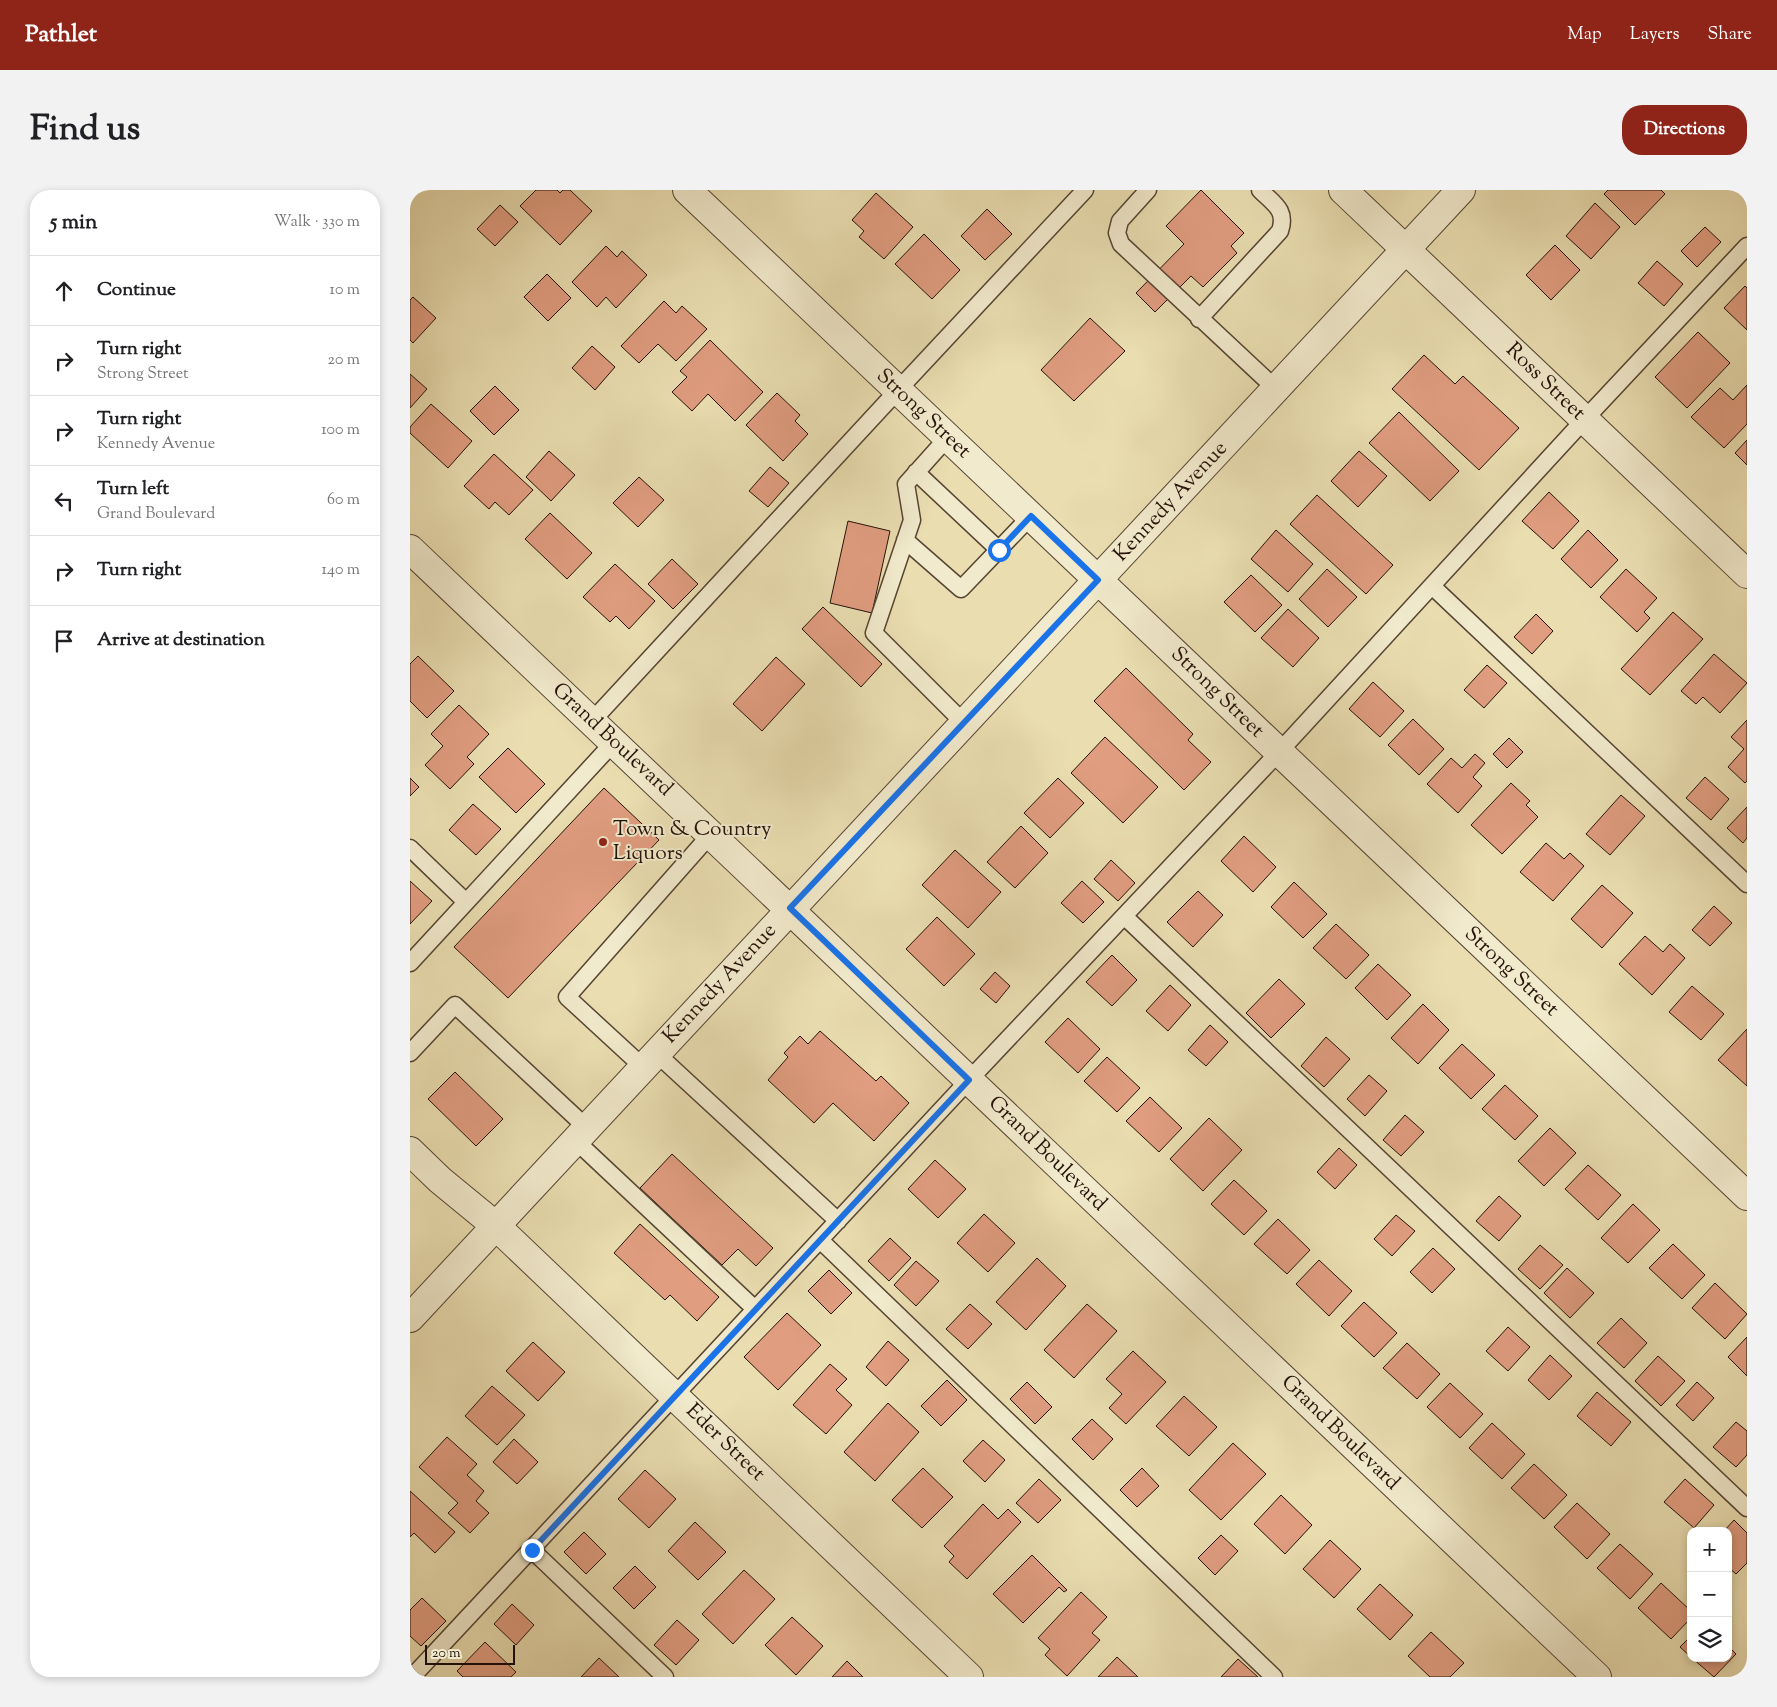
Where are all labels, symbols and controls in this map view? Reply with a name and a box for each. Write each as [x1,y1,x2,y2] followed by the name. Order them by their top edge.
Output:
[25,18,97,52] text: Pathlet
[1567,22,1602,48] text: Map
[1630,22,1680,48] text: Layers
[1708,22,1752,48] text: Share
[30,105,140,156] text: Find us
[1622,105,1747,155] button: Directions
[50,208,97,238] text: 5 min
[274,211,360,234] text: Walk · 330 m
[50,277,78,305] icon: ahead
[97,277,176,304] text: Continue
[330,279,360,302] text: 10 m
[97,336,181,363] text: Turn right
[1498,336,1592,428] street label: Ross Street
[50,347,78,375] icon: right
[327,349,360,372] text: 20 m
[869,362,977,466] street label: Strong Street
[97,363,189,386] text: Strong Street
[97,406,181,433] text: Turn right
[50,417,78,445] icon: right
[321,419,360,442] text: 100 m
[97,433,215,456] text: Kennedy Avenue
[1107,435,1235,569] street label: Kennedy Avenue
[97,476,169,503] text: Turn left
[50,487,78,515] icon: left
[327,489,360,512] text: 60 m
[97,503,215,526] text: Grand Boulevard
[988,539,1011,562] route start
[50,557,78,585] icon: right
[97,557,181,584] text: Turn right
[322,559,360,582] text: 140 m
[50,627,78,655] icon: arrive
[97,627,265,654] text: Arrive at destination
[1163,640,1271,746] street label: Strong Street
[545,676,679,804] street label: Grand Boulevard
[613,815,772,869] place label: Town & Country Liquors
[597,836,609,848] marker: Town & Country Liquors
[656,917,784,1051] street label: Kennedy Avenue
[1457,920,1565,1024] street label: Strong Street
[981,1089,1113,1219] street label: Grand Boulevard
[1274,1368,1406,1498] street label: Grand Boulevard
[678,1397,772,1489] street label: Eder Street
[1687,1527,1732,1662] map controls
[1687,1527,1732,1572] button: +
[521,1539,544,1562] route end
[1687,1572,1732,1617] button: −
[1687,1617,1732,1662] button: layers
[425,1642,515,1665] scale bar
[432,1644,461,1664] text: 20 m

